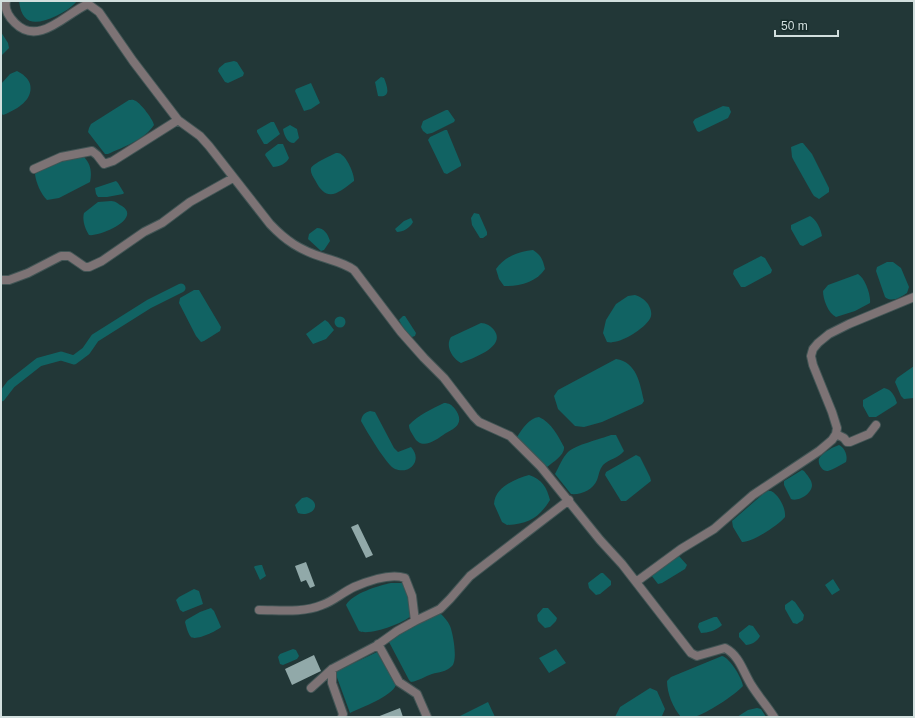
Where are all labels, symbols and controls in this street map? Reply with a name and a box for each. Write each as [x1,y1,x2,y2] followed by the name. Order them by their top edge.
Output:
[775,12,838,38] scale bar
[781,19,808,33] text: 50 m

